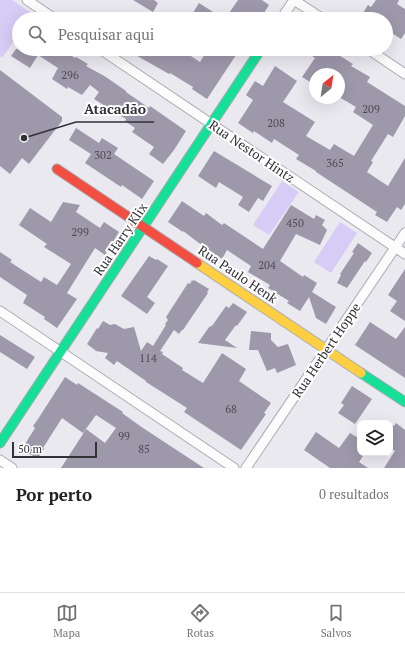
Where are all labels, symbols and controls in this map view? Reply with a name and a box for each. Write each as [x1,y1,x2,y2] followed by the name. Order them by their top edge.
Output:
[12,12,393,56] search box
[26,23,48,45] icon: search
[58,24,154,44] text: Pesquisar aqui
[61,68,79,82] house number: 296
[309,68,345,104] north arrow
[76,96,154,122] callout: Atacadão
[84,99,146,118] text: Atacadão
[362,102,380,116] house number: 209
[206,116,298,186] street label: Rua Nestor Hintz
[267,116,285,130] house number: 208
[94,148,112,162] house number: 302
[326,156,344,170] house number: 365
[89,199,151,279] street label: Rua Harry Klix
[286,216,304,230] house number: 450
[71,225,89,239] house number: 299
[195,241,281,307] street label: Rua Paulo Henk
[258,258,276,272] house number: 204
[288,299,364,401] street label: Rua Herbert Hoppe
[139,351,157,365] house number: 114
[225,402,237,416] house number: 68
[357,420,393,456] map controls
[357,420,393,456] button: layers
[118,429,130,443] house number: 99
[12,440,97,459] scale bar
[18,442,42,456] text: 50 m
[138,442,150,456] house number: 85
[16,483,92,506] text: Por perto
[319,485,389,503] text: 0 resultados
[53,602,80,640] tab: Mapa
[187,602,214,640] tab: Rotas
[321,602,352,640] tab: Salvos

